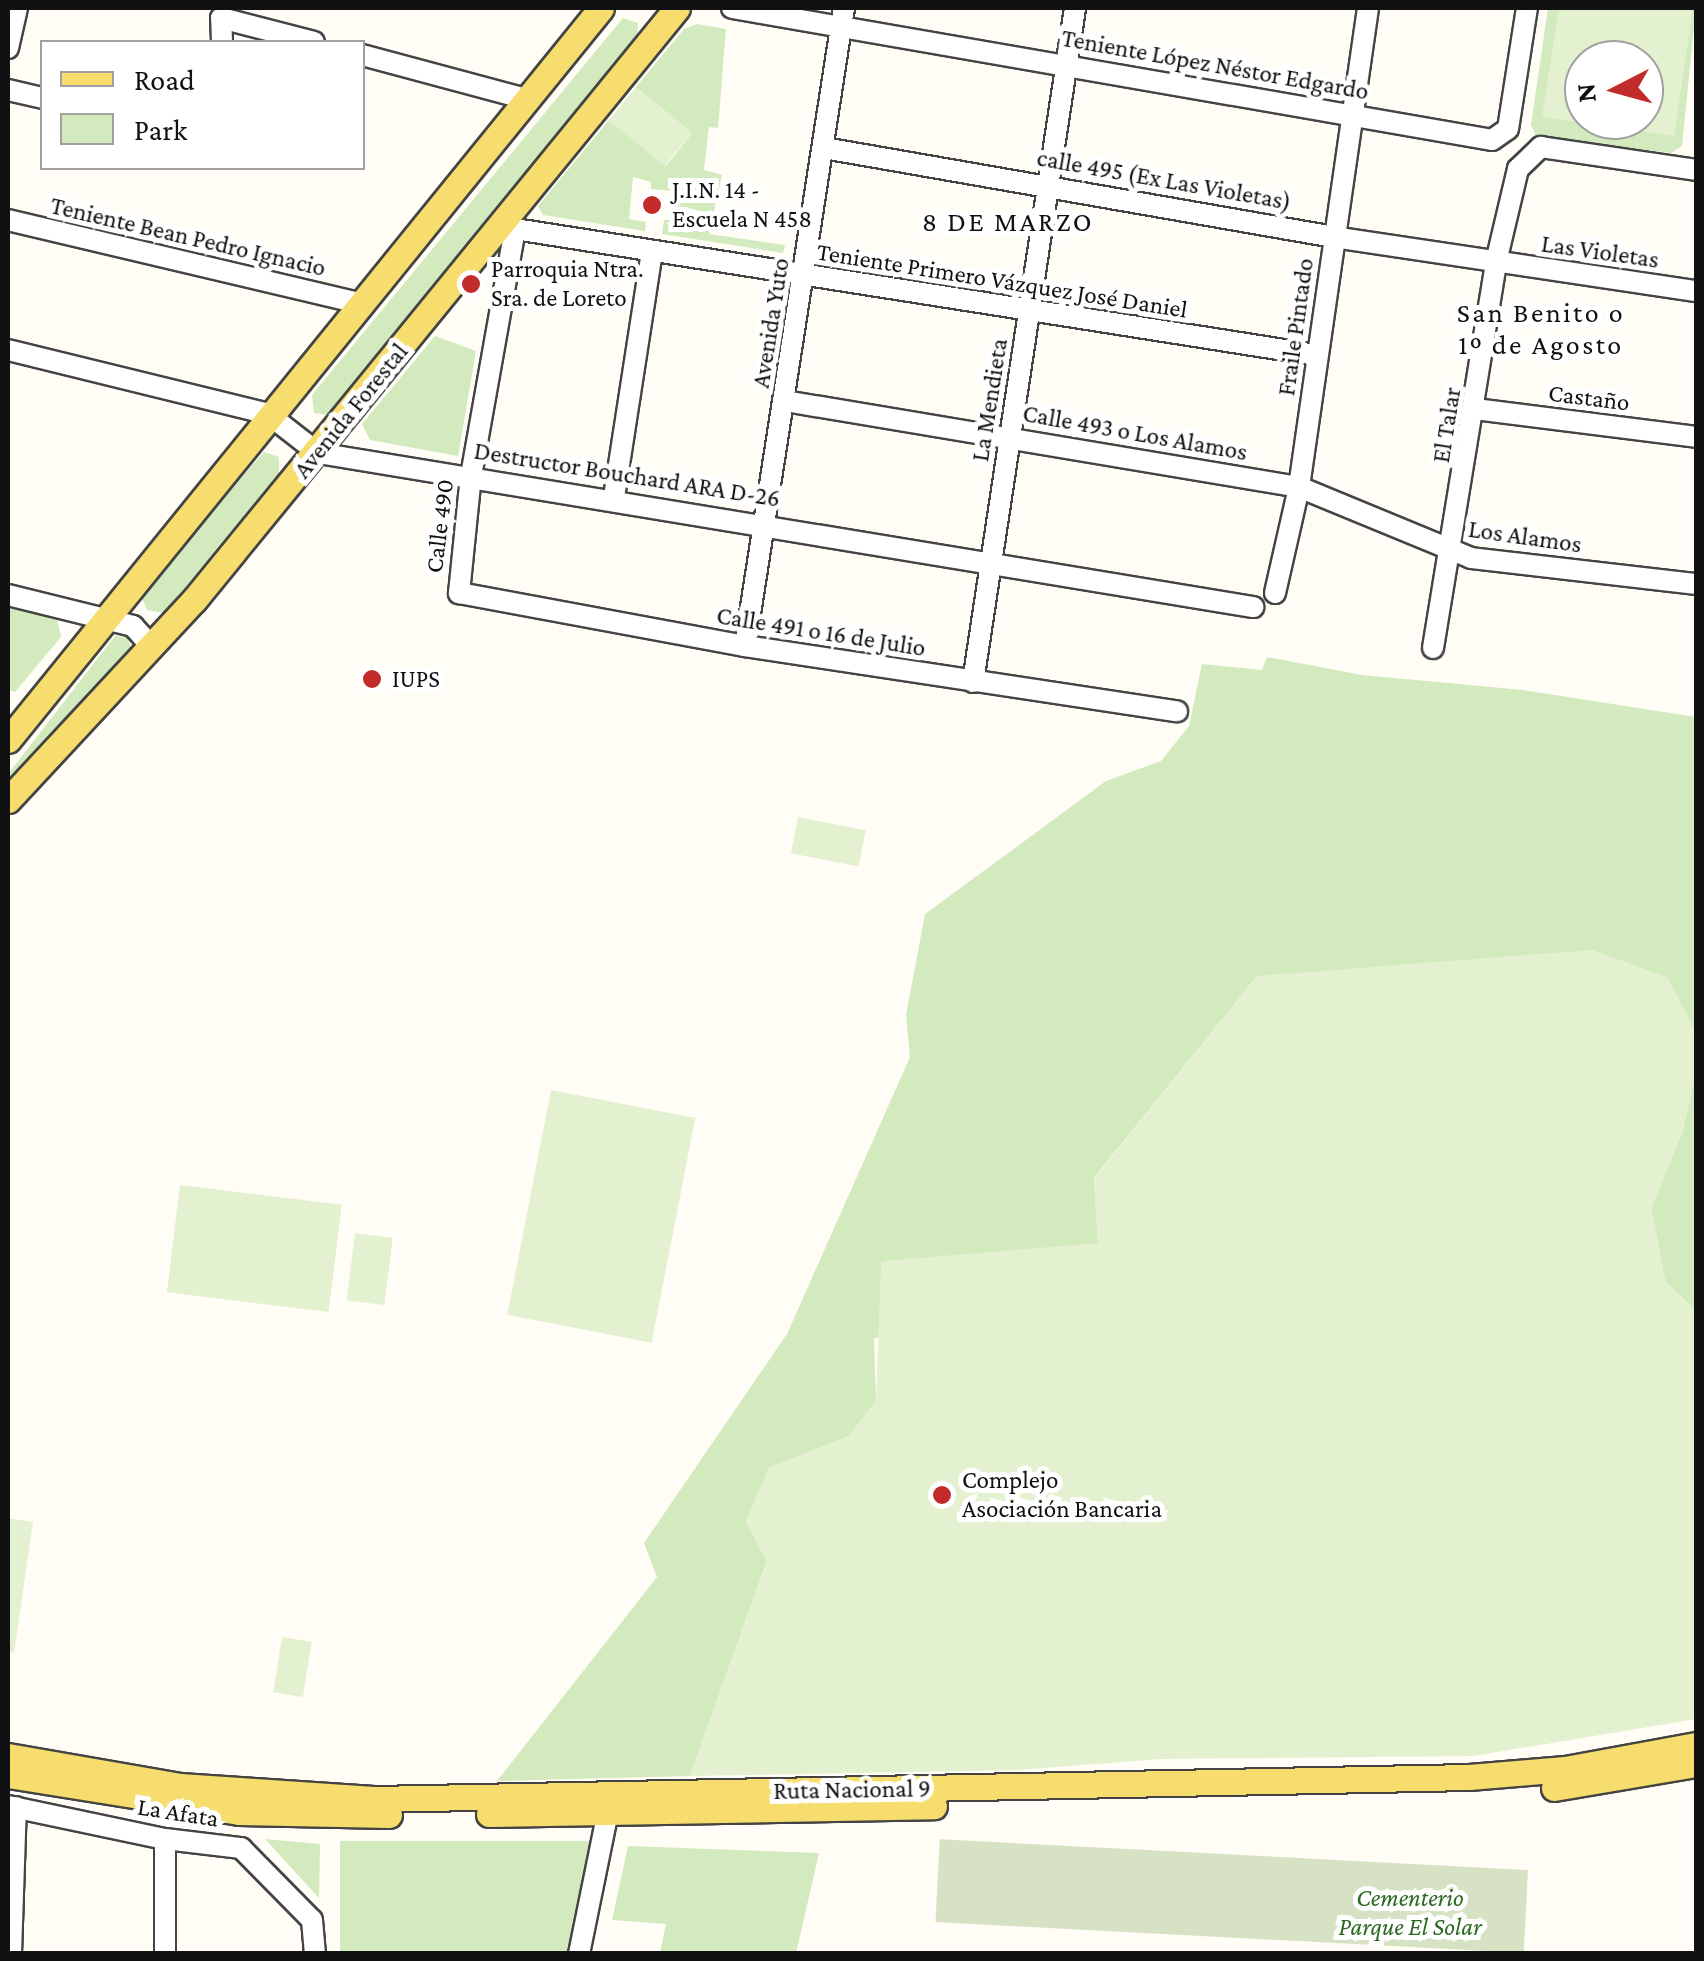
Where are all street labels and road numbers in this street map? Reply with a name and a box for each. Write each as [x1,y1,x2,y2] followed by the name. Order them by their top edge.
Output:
[1059,23,1371,107] street label: Teniente López Néstor Edgardo
[1034,143,1294,217] street label: calle 495 (Ex Las Violetas)
[47,191,329,283] street label: Teniente Bean Pedro Ignacio
[1539,229,1661,275] street label: Las Violetas
[814,237,1190,325] street label: Teniente Primero Vázquez José Daniel
[746,256,796,390] street label: Avenida Yuto
[1271,256,1321,398] street label: Fraile Pintado
[965,336,1015,464] street label: La Mendieta
[287,337,415,485] street label: Avenida Forestal
[1547,378,1631,418] street label: Castaño
[1426,385,1468,465] street label: El Talar
[1020,398,1250,468] street label: Calle 493 o Los Alamos
[472,436,782,514] street label: Destructor Bouchard ARA D-26
[419,477,461,575] street label: Calle 490
[1466,514,1584,560] street label: Los Alamos
[714,601,928,663] street label: Calle 491 o 16 de Julio
[773,1774,931,1806] street label: Ruta Nacional 9
[135,1792,221,1834] street label: La Afata

